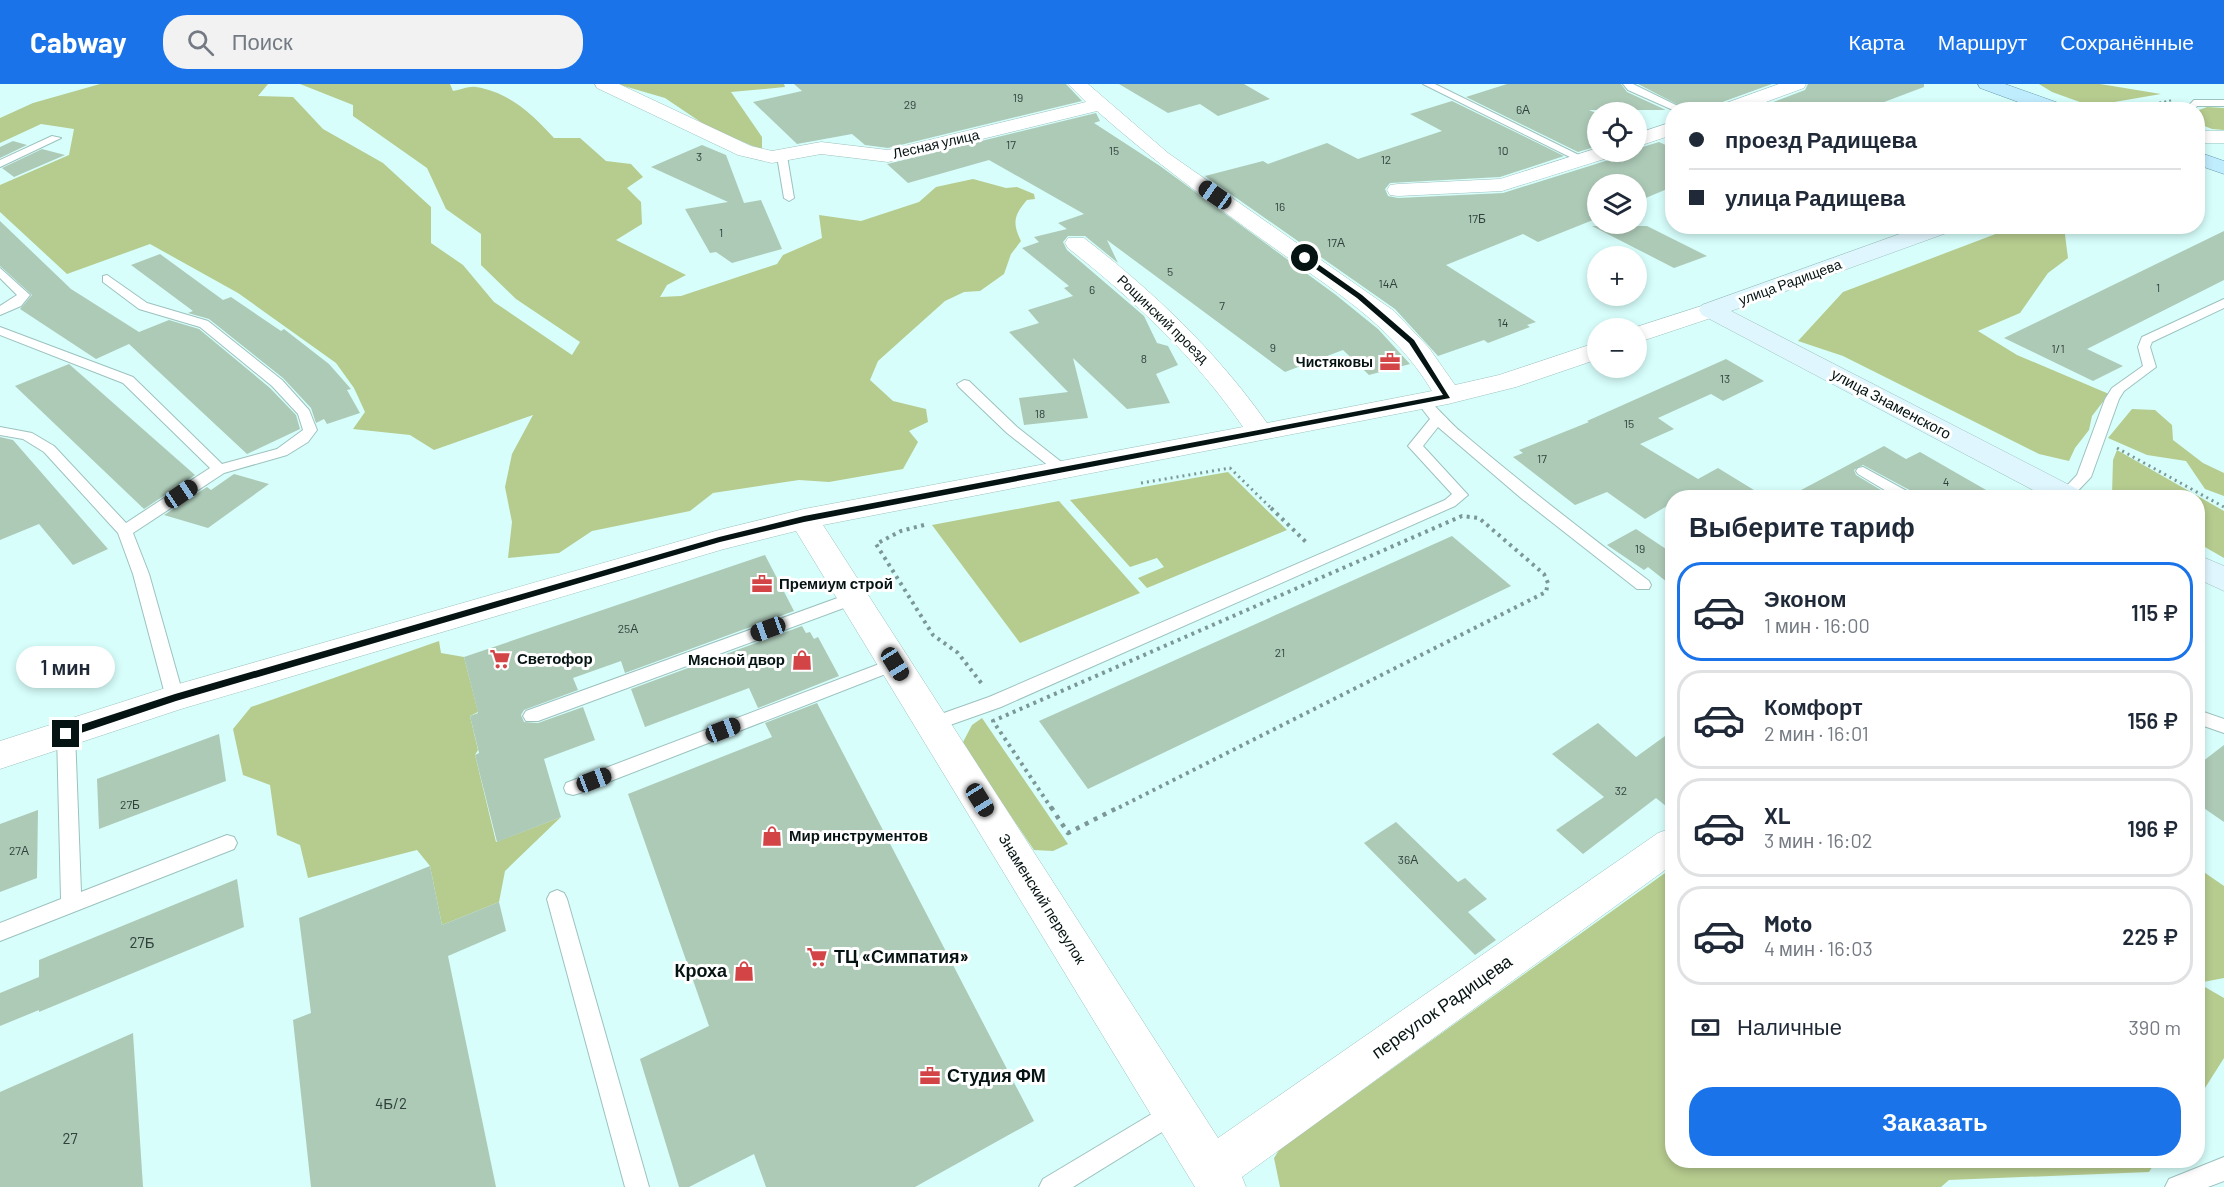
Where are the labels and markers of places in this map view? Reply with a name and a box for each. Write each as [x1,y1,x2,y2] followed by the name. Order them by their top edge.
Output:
[1378,350,1402,374] office icon: Чистяковы
[1296,353,1373,370] place label: Чистяковы
[750,572,774,596] office icon: Премиум строй
[779,574,893,592] place label: Премиум строй
[488,647,512,671] supermarket icon: Светофор
[790,648,814,672] shop icon: Мясной двор
[517,649,593,667] place label: Светофор
[688,650,785,668] place label: Мясной двор
[760,824,784,848] shop icon: Мир инструментов
[789,826,928,844] place label: Мир инструментов
[805,945,829,969] supermarket icon: ТЦ «Симпатия»
[834,945,969,967] place label: ТЦ «Симпатия»
[674,959,728,981] place label: Кроха
[732,959,756,983] shop icon: Кроха
[918,1064,942,1088] office icon: Студия ФМ
[947,1064,1046,1086] place label: Студия ФМ

